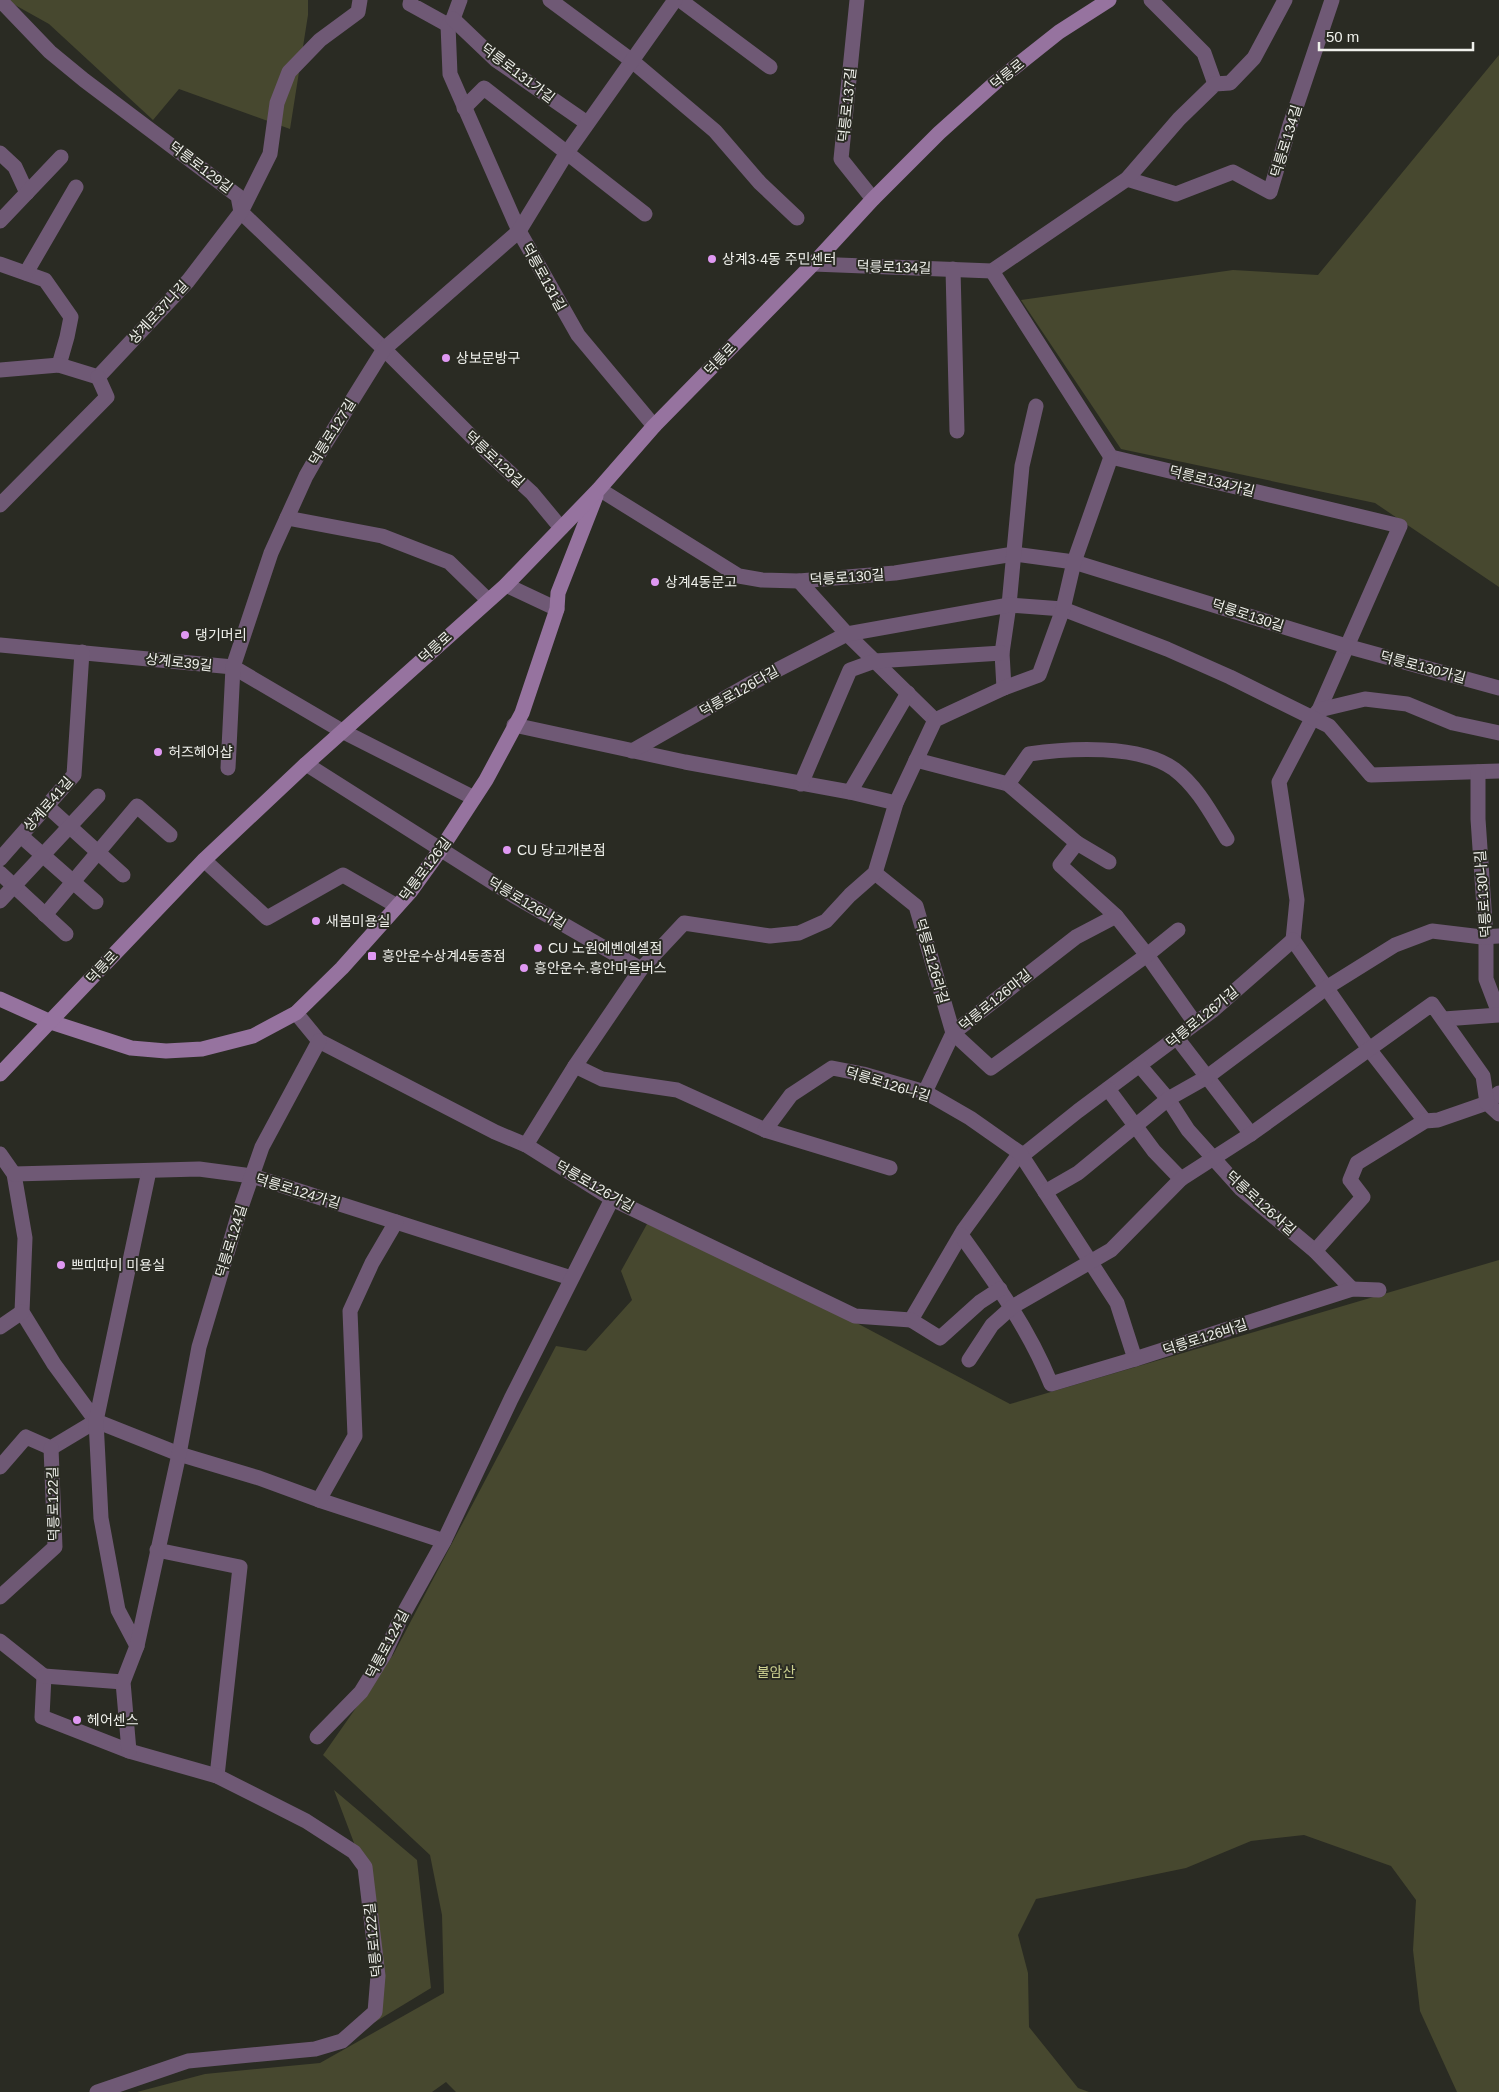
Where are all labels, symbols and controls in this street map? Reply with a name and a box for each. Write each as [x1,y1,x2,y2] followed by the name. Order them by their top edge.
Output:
[1319,20,1473,52] scale bar
[1326,28,1359,45] text: 50 m
[478,40,558,106] street label: 덕릉로131가길
[987,56,1027,92] street label: 덕릉로
[835,67,859,143] street label: 덕릉로137길
[1267,103,1305,179] street label: 덕릉로134길
[166,138,236,196] street label: 덕릉로129길
[519,240,569,314] street label: 덕릉로131길
[722,251,836,267] place label: 상계3·4동 주민센터
[706,253,718,265] marker: 상계3·4동 주민센터
[856,258,932,276] street label: 덕릉로134길
[125,277,191,347] street label: 상계로37나길
[701,339,739,378] street label: 덕릉로
[456,350,521,366] place label: 상보문방구
[440,352,452,364] marker: 상보문방구
[305,396,359,468] street label: 덕릉로127길
[462,428,528,490] street label: 덕릉로129길
[1167,463,1257,499] street label: 덕릉로134가길
[809,566,885,588] street label: 덕릉로130길
[665,574,737,590] place label: 상계4동문고
[649,576,661,588] marker: 상계4동문고
[1210,596,1286,634] street label: 덕릉로130길
[195,627,247,643] place label: 댕기머리
[415,628,455,666] street label: 덕릉로
[179,629,191,641] marker: 댕기머리
[1379,648,1467,686] street label: 덕릉로130가길
[145,651,213,673] street label: 상계로39길
[697,663,781,719] street label: 덕릉로126다길
[168,744,233,760] place label: 허즈헤어샵
[152,746,164,758] marker: 허즈헤어샵
[20,773,76,835] street label: 상계로41길
[396,834,454,904] street label: 덕릉로126길
[517,842,606,858] place label: CU 당고개본점
[501,844,513,856] marker: CU 당고개본점
[1472,850,1494,938] street label: 덕릉로130나길
[485,874,569,932] street label: 덕릉로126나길
[326,913,390,929] place label: 새봄미용실
[310,915,322,927] marker: 새봄미용실
[912,917,952,1005] street label: 덕릉로126라길
[548,940,662,956] place label: CU 노원에벤에셀점
[532,942,544,954] marker: CU 노원에벤에셀점
[83,947,121,987] street label: 덕릉로
[382,948,506,964] place label: 흥안운수상계4동종점
[366,950,378,962] marker: 흥안운수상계4동종점
[534,960,667,976] place label: 흥안운수.흥안마을버스
[518,962,530,974] marker: 흥안운수.흥안마을버스
[956,966,1034,1034] street label: 덕릉로126마길
[1163,983,1241,1051] street label: 덕릉로126가길
[844,1064,932,1104] street label: 덕릉로126나길
[553,1157,637,1215] street label: 덕릉로126가길
[1223,1168,1299,1238] street label: 덕릉로126사길
[254,1171,342,1211] street label: 덕릉로124가길
[212,1203,250,1279] street label: 덕릉로124길
[71,1257,165,1273] place label: 쁘띠따미 미용실
[55,1259,67,1271] marker: 쁘띠따미 미용실
[1161,1316,1249,1358] street label: 덕릉로126바길
[44,1466,62,1542] street label: 덕릉로122길
[362,1607,412,1681] street label: 덕릉로124길
[757,1664,795,1680] park label: 불암산
[87,1712,139,1728] place label: 헤어센스
[71,1714,83,1726] marker: 헤어센스
[361,1902,385,1978] street label: 덕릉로122길

